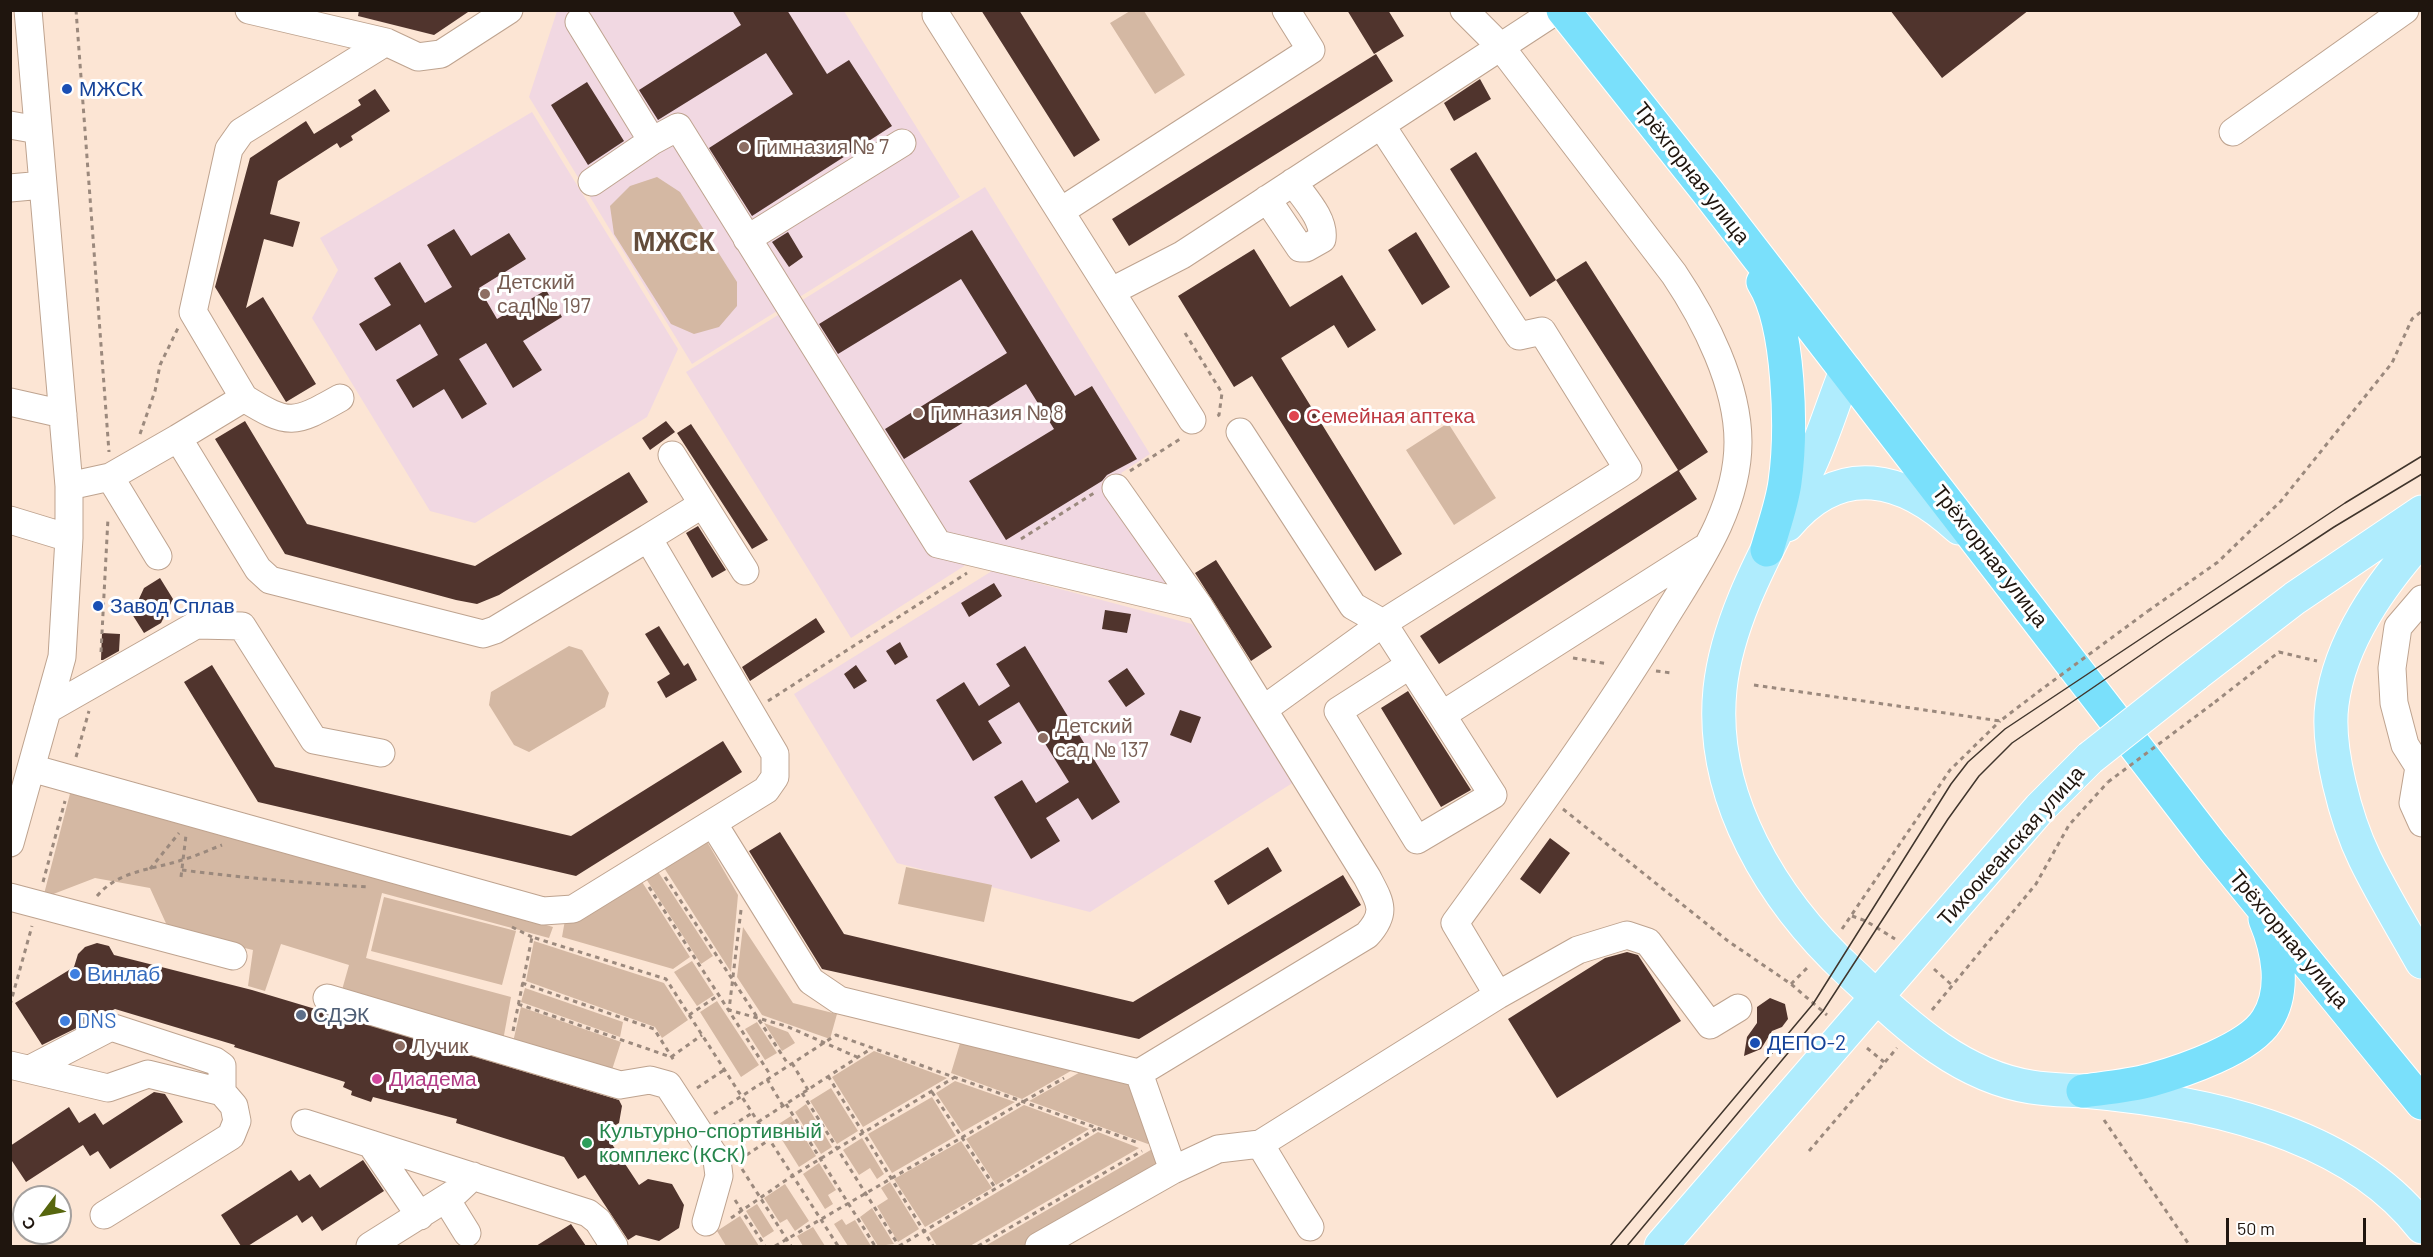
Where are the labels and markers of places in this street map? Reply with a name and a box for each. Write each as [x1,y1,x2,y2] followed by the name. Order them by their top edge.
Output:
[79,76,143,102] place label: МЖСК
[60,82,74,96] marker: МЖСК
[756,134,889,160] place label: Гимназия № 7
[737,140,751,154] marker: Гимназия № 7
[497,269,591,319] place label: Детский сад № 197
[478,287,492,301] marker: Детский сад № 197
[930,400,1064,426] place label: Гимназия № 8
[1306,403,1475,429] place label: Семейная аптека
[911,406,925,420] marker: Гимназия № 8
[1287,409,1301,423] marker: Семейная аптека
[110,593,235,619] place label: Завод Сплав
[91,599,105,613] marker: Завод Сплав
[1055,713,1148,763] place label: Детский сад № 137
[1036,731,1050,745] marker: Детский сад № 137
[87,961,160,987] place label: Винлаб
[68,967,82,981] marker: Винлаб
[313,1002,369,1028] place label: СДЭК
[77,1008,116,1034] place label: DNS
[294,1008,308,1022] marker: СДЭК
[58,1014,72,1028] marker: DNS
[1767,1030,1846,1056] place label: ДЕПО-2
[412,1033,468,1059] place label: Лучик
[1748,1036,1762,1050] marker: ДЕПО-2
[393,1039,407,1053] marker: Лучик
[389,1066,477,1092] place label: Диадема
[370,1072,384,1086] marker: Диадема
[599,1118,822,1168] place label: Культурно-спортивный комплекс (КСК)
[580,1136,594,1150] marker: Культурно-спортивный комплекс (КСК)

